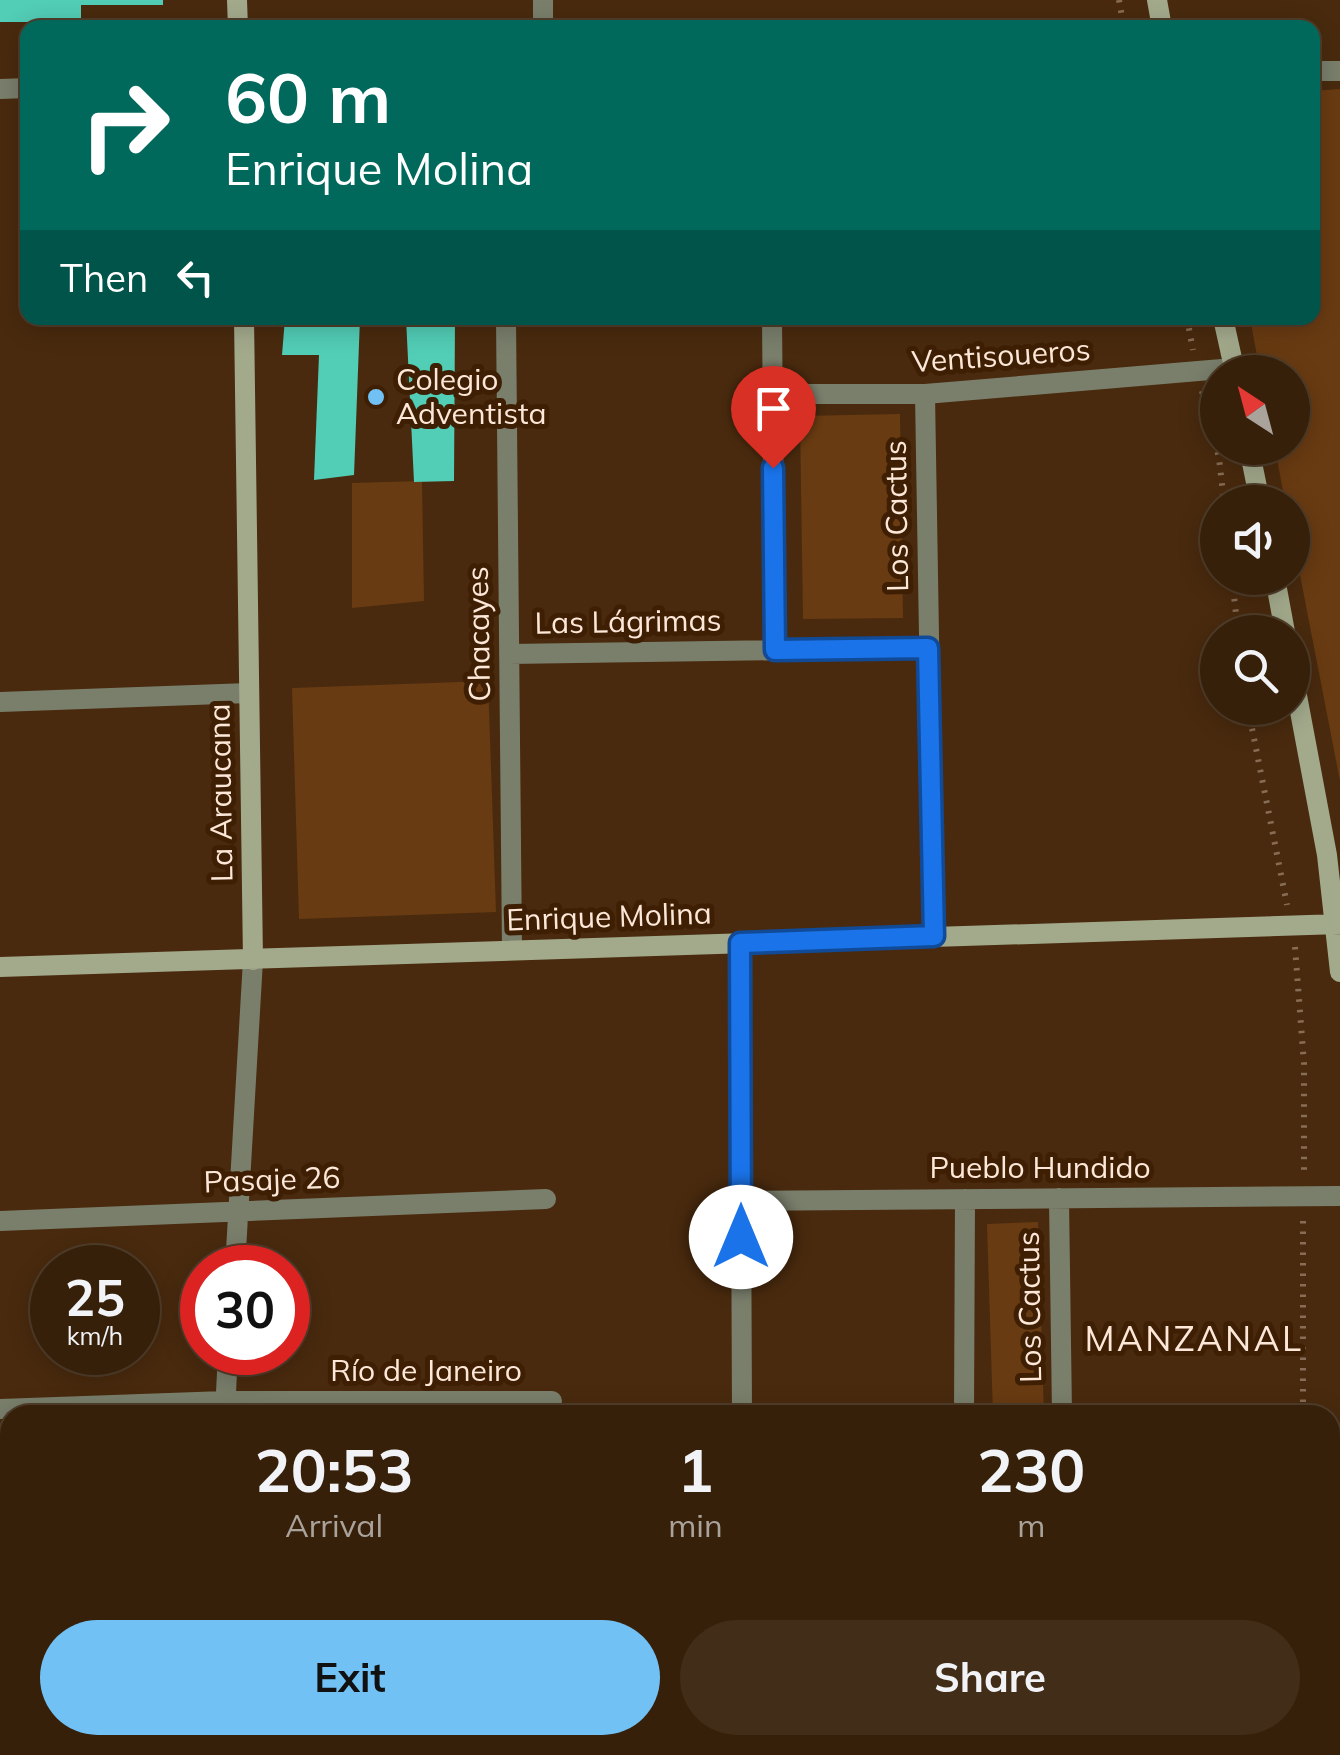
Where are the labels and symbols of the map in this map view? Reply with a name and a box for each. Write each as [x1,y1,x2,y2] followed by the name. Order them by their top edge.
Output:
[910,330,1092,380] street label: Ventisoueros
[1200,355,1310,465] north arrow
[396,360,546,432] place label: Colegio Adventista
[731,366,816,469] pin
[365,386,387,408] marker: Colegio Adventista
[876,440,916,592] street label: Los Cactus
[458,566,498,702] street label: Chacayes
[534,600,722,642] street label: Las Lágrimas
[199,703,241,883] street label: La Araucana
[506,893,712,939] street label: Enrique Molina
[929,1148,1151,1186] street label: Pueblo Hundido
[203,1158,341,1200] street label: Pasaje 26
[689,1185,793,1289] position arrow
[1009,1231,1049,1383] street label: Los Cactus
[180,1245,310,1375] speed limit sign: 30
[1084,1316,1304,1360] district label: MANZANAL
[330,1351,522,1389] street label: Río de Janeiro

